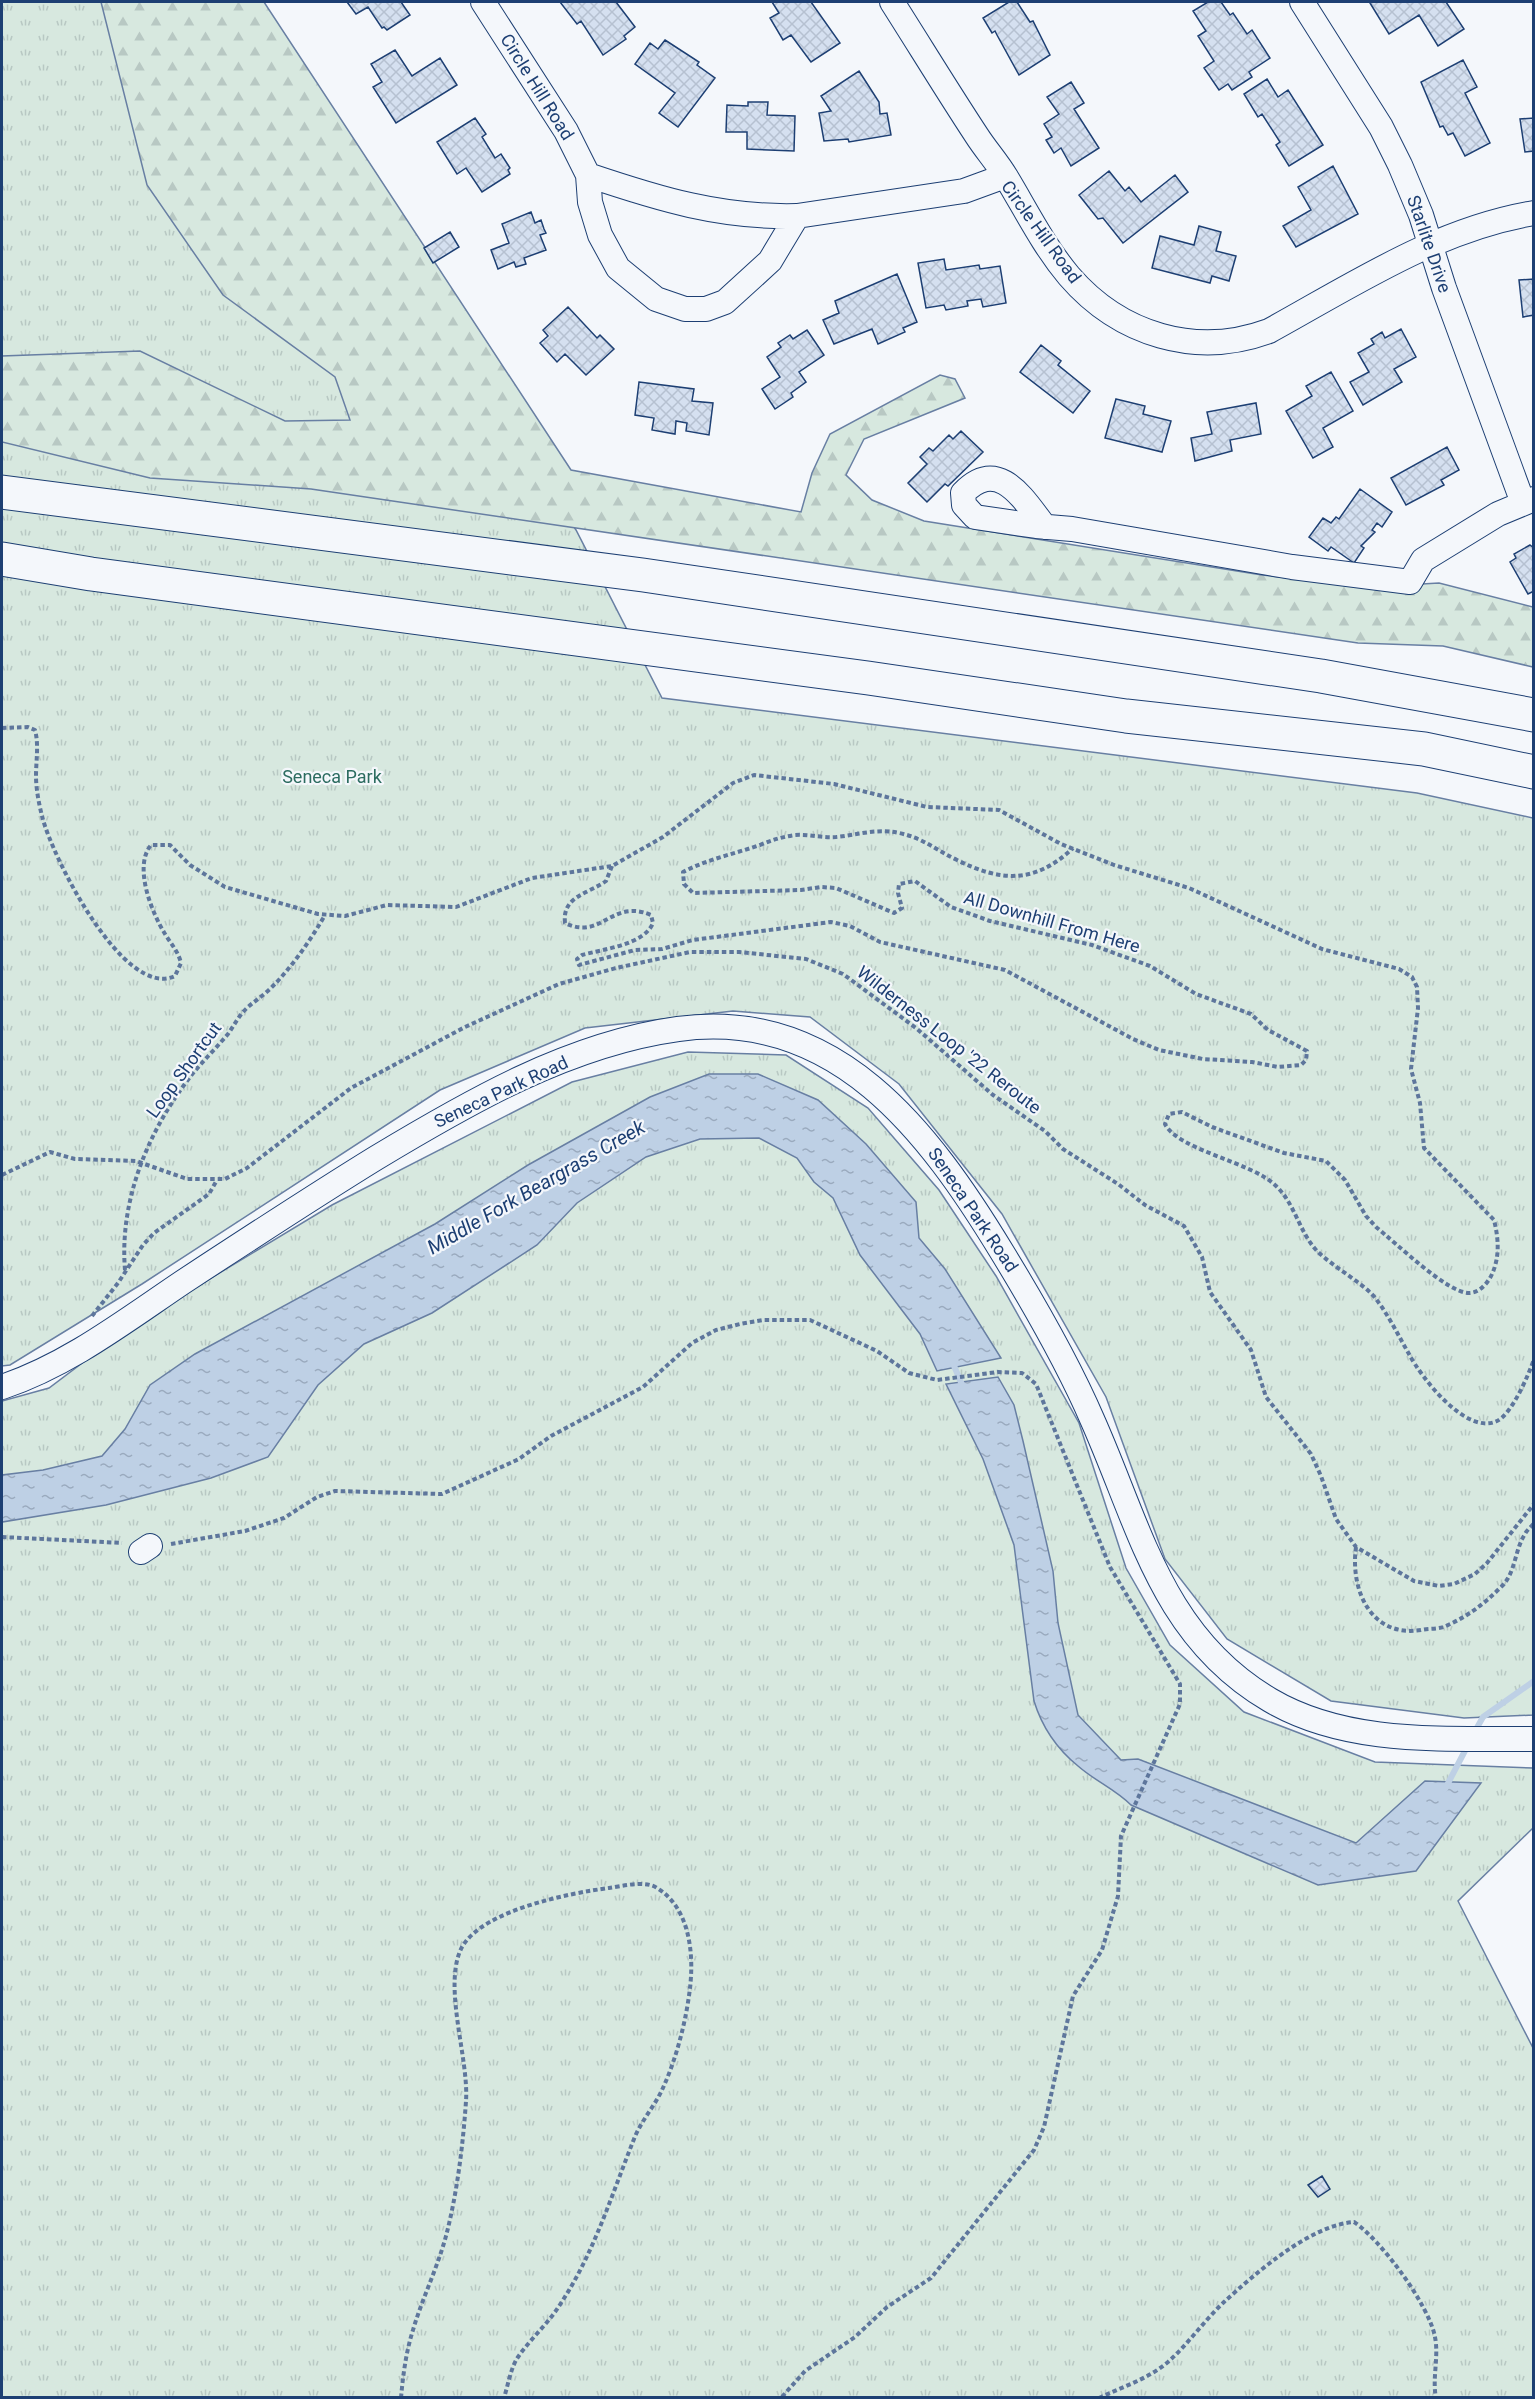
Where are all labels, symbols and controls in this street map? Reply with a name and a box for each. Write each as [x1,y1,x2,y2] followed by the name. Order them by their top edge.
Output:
[496,30,579,144] street label: Circle Hill Road
[997,176,1086,287] street label: Circle Hill Road
[1403,192,1456,295] street label: Starlite Drive
[282,766,383,787] park label: Seneca Park
[962,886,1143,957] street label: All Downhill From Here
[853,961,1046,1118] street label: Wilderness Loop '22 Reroute
[142,1018,225,1122] street label: Loop Shortcut
[430,1051,571,1132] street label: Seneca Park Road
[423,1114,650,1259] water label: Middle Fork Beargrass Creek
[924,1144,1023,1276] street label: Seneca Park Road

